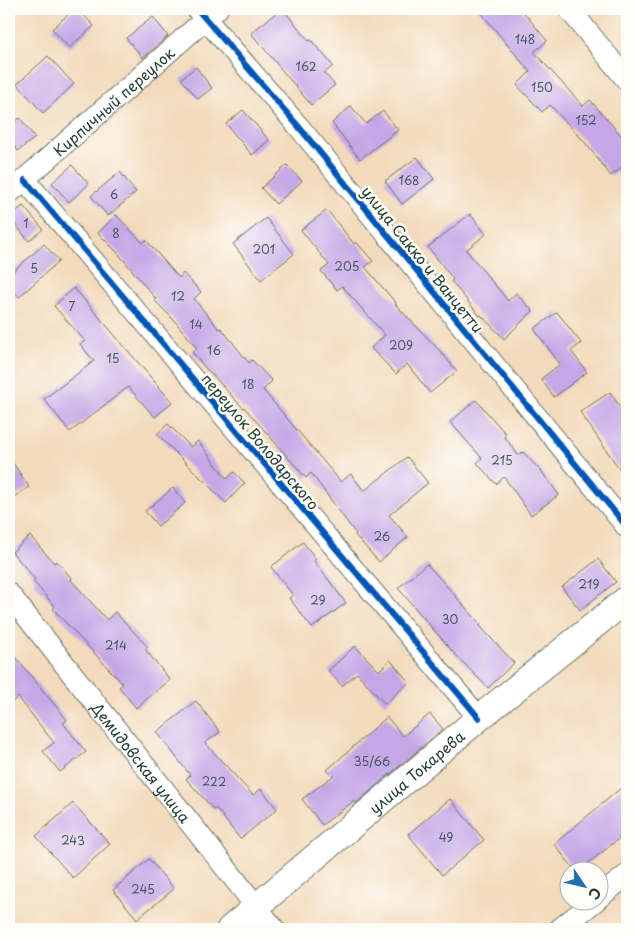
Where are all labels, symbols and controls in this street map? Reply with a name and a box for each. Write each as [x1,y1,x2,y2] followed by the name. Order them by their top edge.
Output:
[515,30,535,48] house number: 148
[47,41,179,161] street label: Кирпичный переулок
[295,57,317,75] house number: 162
[531,78,553,96] house number: 150
[575,111,597,129] house number: 152
[398,171,420,189] house number: 168
[356,180,490,338] street label: улица Сакко и Ванцетти
[110,185,118,203] house number: 6
[23,214,29,232] house number: 1
[112,224,120,242] house number: 8
[253,240,275,258] house number: 201
[335,257,359,275] house number: 205
[30,259,38,277] house number: 5
[171,287,185,305] house number: 12
[69,297,76,315] house number: 7
[189,315,203,333] house number: 14
[389,336,413,354] house number: 209
[207,341,221,359] house number: 16
[106,349,120,367] house number: 15
[197,368,325,514] street label: переулок Володарского
[242,375,254,393] house number: 18
[491,451,513,469] house number: 215
[374,527,390,545] house number: 26
[579,575,599,593] house number: 219
[310,591,326,609] house number: 29
[442,610,459,628] house number: 30
[105,636,127,654] house number: 214
[86,696,197,828] street label: Демидовская улица
[363,724,469,818] street label: улица Токарева
[354,752,390,770] house number: 35/66
[202,772,226,790] house number: 222
[439,828,453,846] house number: 49
[61,831,85,849] house number: 243
[558,860,608,910] north arrow
[131,880,155,898] house number: 245
[583,883,607,904] text: С

